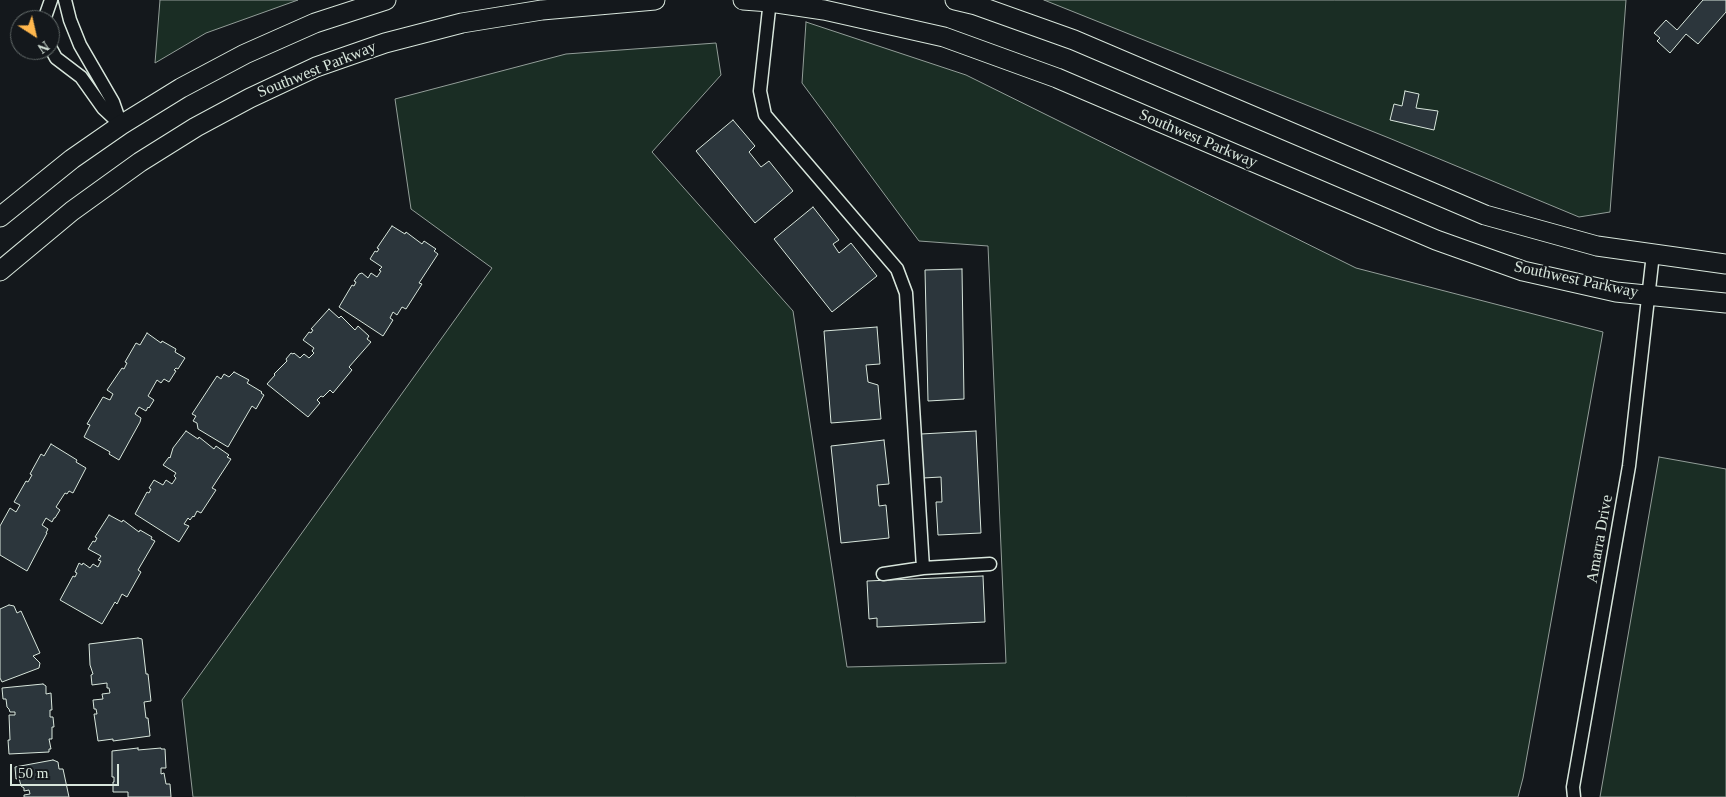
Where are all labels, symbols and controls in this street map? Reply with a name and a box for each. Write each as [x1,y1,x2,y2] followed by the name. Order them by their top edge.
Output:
[10,10,60,60] north arrow
[255,37,379,103] street label: Southwest Parkway
[35,38,52,56] text: N
[1136,105,1260,173] street label: Southwest Parkway
[1512,257,1640,303] street label: Southwest Parkway
[1583,493,1617,585] street label: Amarra Drive
[12,754,121,786] scale bar
[18,765,48,781] text: 50 m

